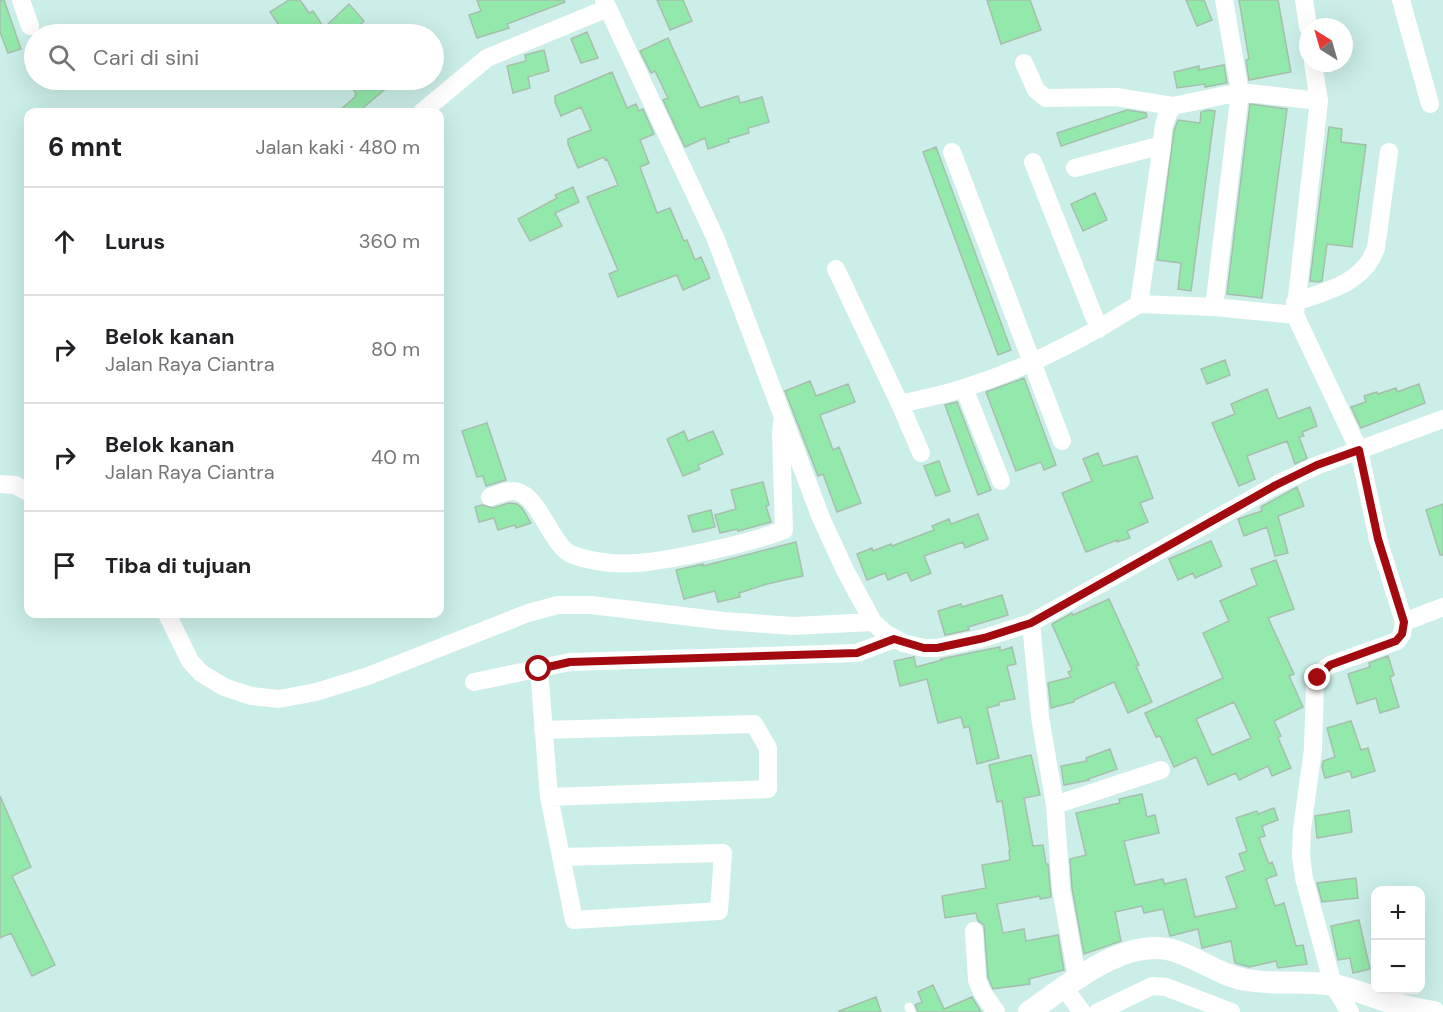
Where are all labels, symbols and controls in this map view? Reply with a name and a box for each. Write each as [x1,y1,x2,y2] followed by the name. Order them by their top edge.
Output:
[1299,18,1353,72] north arrow
[24,24,444,90] search box
[45,41,78,74] icon: search
[93,43,199,72] text: Cari di sini
[48,130,122,164] text: 6 mnt
[255,134,420,160] text: Jalan kaki · 480 m
[48,225,81,258] icon: ahead
[105,227,165,256] text: Lurus
[359,228,420,254] text: 360 m
[105,322,235,351] text: Belok kanan
[48,333,81,366] icon: right
[371,336,420,362] text: 80 m
[105,351,275,377] text: Jalan Raya Ciantra
[105,430,235,459] text: Belok kanan
[48,441,81,474] icon: right
[371,444,420,470] text: 40 m
[105,459,275,485] text: Jalan Raya Ciantra
[48,549,81,582] icon: arrive
[105,551,251,580] text: Tiba di tujuan
[525,655,551,681] route start
[1304,664,1330,690] route end
[1371,886,1425,994] map controls
[1371,886,1425,940] button: +
[1371,940,1425,994] button: −

